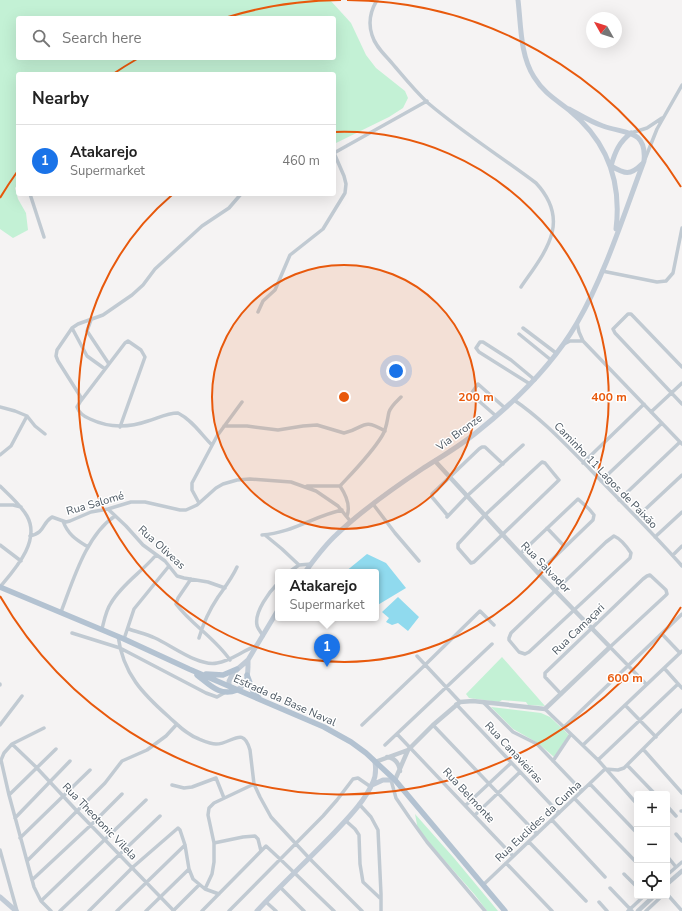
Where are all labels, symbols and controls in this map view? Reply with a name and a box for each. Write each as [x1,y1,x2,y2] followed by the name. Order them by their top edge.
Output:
[586,12,622,48] north arrow
[16,16,336,60] search box
[30,27,52,49] icon: search
[62,28,142,48] text: Search here
[32,87,89,110] text: Nearby
[70,142,138,162] text: Atakarejo
[41,152,49,170] text: 1
[282,152,320,170] text: 460 m
[70,162,145,180] text: Supermarket
[386,361,406,381] your location
[458,389,494,405] text: 200 m
[591,389,627,405] text: 400 m
[337,390,351,404] centre of rings
[433,411,485,455] street label: Via Bronze
[551,419,661,532] street label: Caminho 11 Lagos de Paixão
[65,488,126,519] street label: Rua Salomé
[135,522,189,573] street label: Rua Oliveas
[517,538,574,596] street label: Rua Salvador
[275,569,379,621] popup
[290,576,357,596] text: Atakarejo
[290,596,364,614] text: Supermarket
[549,600,608,658] street label: Rua Camaçari
[314,634,340,667] pin: 1
[607,670,643,686] text: 600 m
[231,671,339,730] street label: Estrada da Base Naval
[481,718,546,786] street label: Rua Canavieiras
[439,765,498,826] street label: Rua Belmonte
[492,777,585,865] street label: Rua Euclides da Cunha
[59,779,141,863] street label: Rua Theotonic Vilela
[634,791,670,899] map controls
[634,791,670,827] button: +
[634,827,670,863] button: −
[634,863,670,899] button: locate

